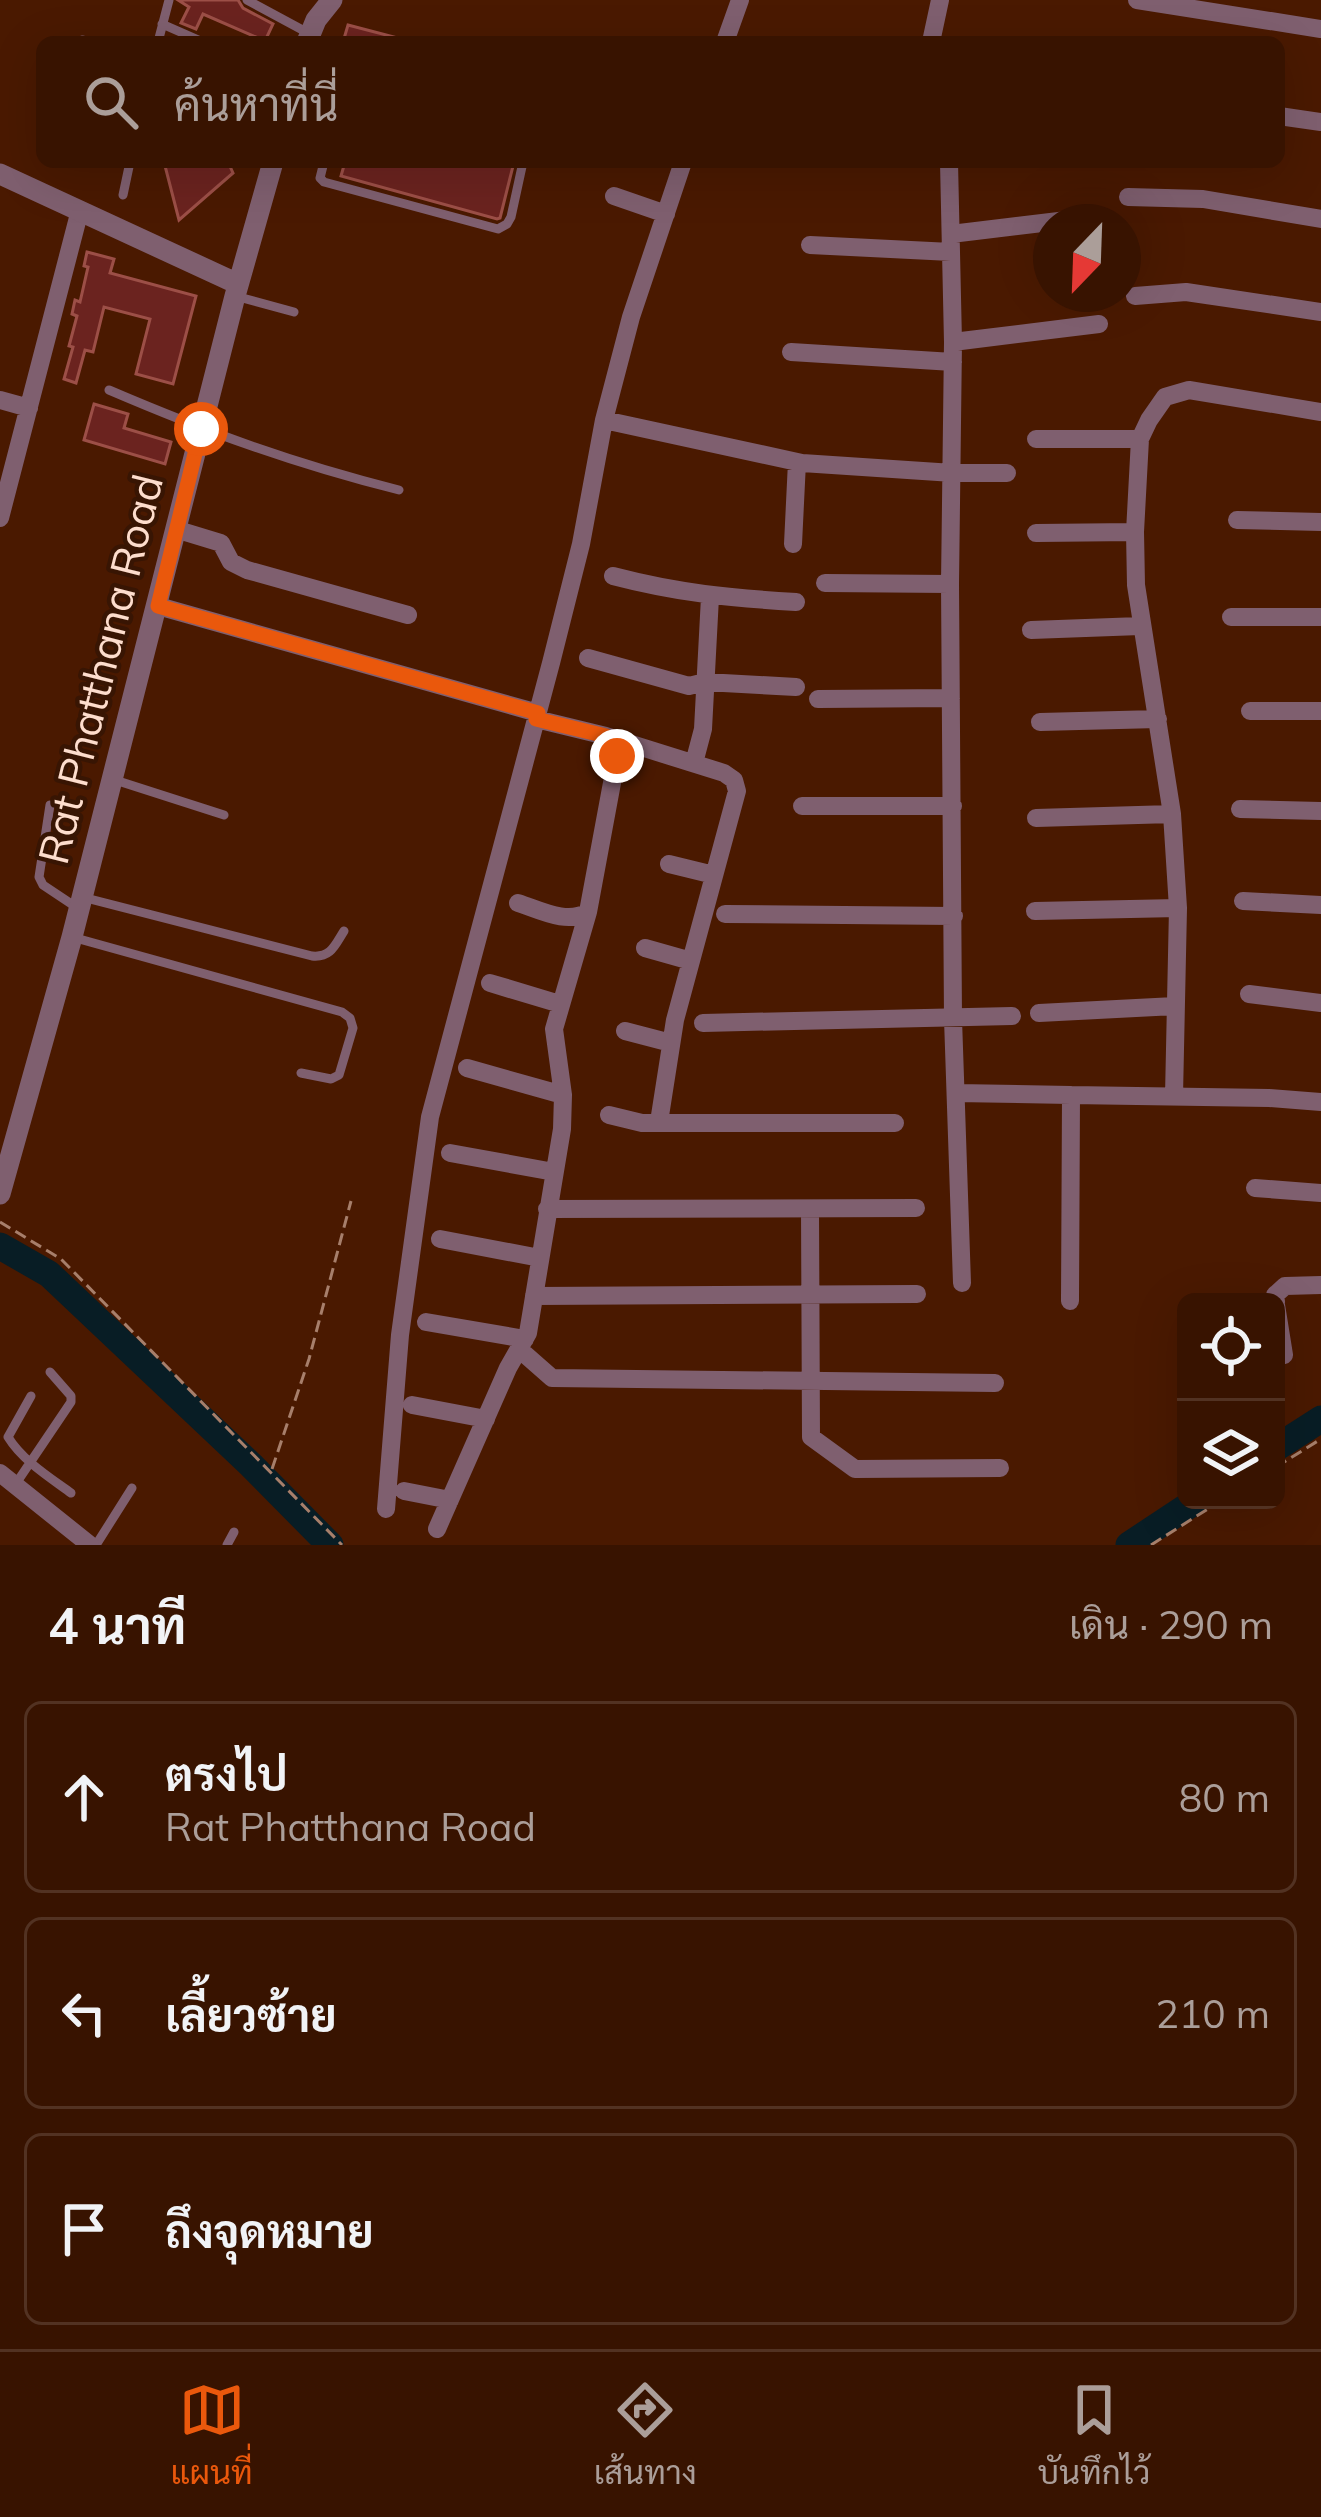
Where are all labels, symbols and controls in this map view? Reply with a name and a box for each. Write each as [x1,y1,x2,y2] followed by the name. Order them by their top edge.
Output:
[36,36,1285,168] search box
[78,69,144,135] icon: search
[174,76,338,132] text: ค้นหาที่นี่
[1033,204,1141,312] north arrow
[174,402,228,456] route start
[26,469,174,869] street label: Rat Phatthana Road
[590,729,644,783] route end
[1177,1293,1285,1509] map controls
[1177,1293,1285,1401] button: locate
[1177,1401,1285,1509] button: layers
[48,1593,186,1657] text: 4 นาที
[1069,1600,1273,1649] text: เดิน · 290 m
[165,1746,288,1802] text: ตรงไป
[51,1764,117,1830] icon: ahead
[1179,1773,1270,1822] text: 80 m
[165,1802,536,1851] text: Rat Phatthana Road
[51,1980,117,2046] icon: left
[165,1987,337,2043] text: เลี้ยวซ้าย
[1155,1989,1270,2038] text: 210 m
[51,2196,117,2262] icon: arrive
[165,2203,374,2259] text: ถึงจุดหมาย
[170,2377,253,2492] tab: แผนที่
[594,2377,697,2492] tab: เส้นทาง
[1038,2377,1151,2492] tab: บันทึกไว้

